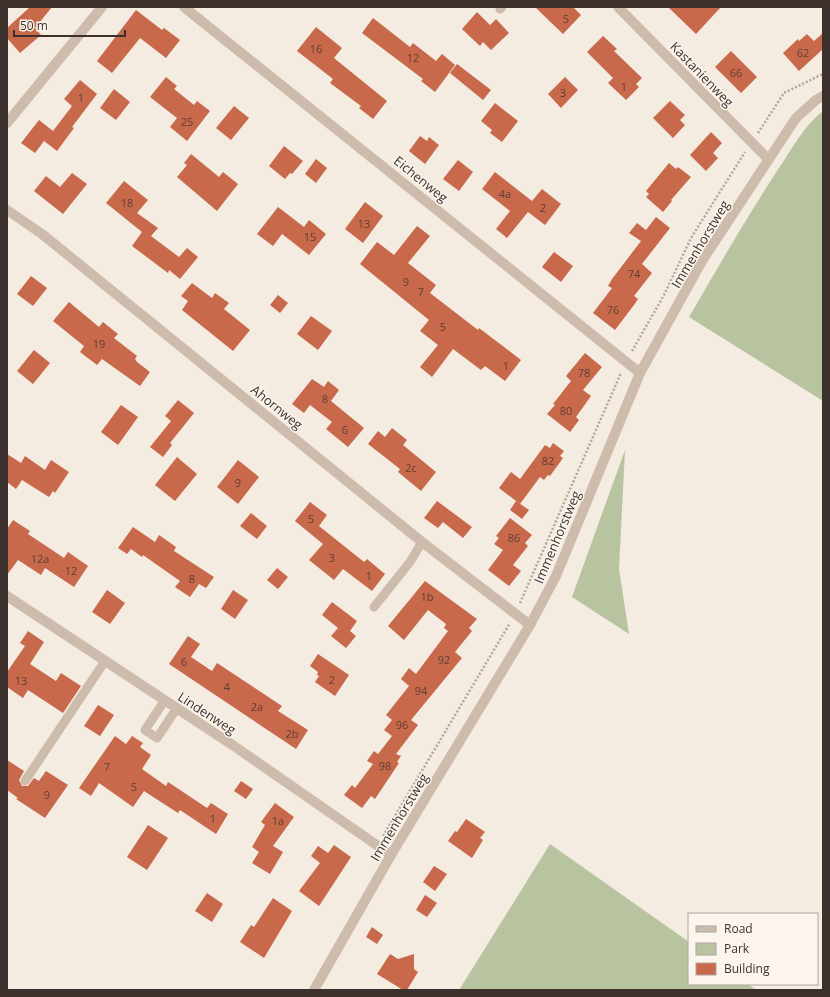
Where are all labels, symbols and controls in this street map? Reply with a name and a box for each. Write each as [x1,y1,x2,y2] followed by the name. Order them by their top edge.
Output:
[563,11,569,26] house number: 5
[14,12,125,38] scale bar
[20,17,48,34] text: 50 m
[666,37,738,111] street label: Kastanienweg
[310,41,322,56] house number: 16
[797,45,809,60] house number: 62
[407,50,419,65] house number: 12
[730,65,742,80] house number: 66
[621,79,627,94] house number: 1
[560,85,566,100] house number: 3
[78,90,84,105] house number: 1
[181,114,193,129] house number: 25
[390,152,452,206] street label: Eichenweg
[499,186,511,201] house number: 4a
[121,195,133,210] house number: 18
[667,197,733,291] street label: Immenhorstweg
[540,200,546,215] house number: 2
[358,216,370,231] house number: 13
[304,229,316,244] house number: 15
[628,266,641,281] house number: 74
[403,274,409,289] house number: 9
[418,284,424,299] house number: 7
[607,302,619,317] house number: 76
[440,319,446,334] house number: 5
[93,336,105,351] house number: 19
[503,358,509,373] house number: 1
[578,365,590,380] house number: 78
[247,381,307,433] street label: Ahornweg
[322,391,328,406] house number: 8
[560,403,572,418] house number: 80
[342,422,348,437] house number: 6
[542,453,554,468] house number: 82
[405,460,417,475] house number: 2c
[235,475,241,490] house number: 9
[529,488,585,586] street label: Immenhorstweg
[308,511,314,526] house number: 5
[508,530,520,545] house number: 86
[329,550,335,565] house number: 3
[31,551,49,566] house number: 12a
[65,563,77,578] house number: 12
[366,568,372,583] house number: 1
[189,571,195,586] house number: 8
[420,589,434,604] house number: 1b
[438,652,450,667] house number: 92
[181,654,187,669] house number: 6
[329,672,335,687] house number: 2
[15,673,27,688] house number: 13
[224,679,231,694] house number: 4
[415,683,428,698] house number: 94
[175,688,239,738] street label: Lindenweg
[251,699,263,714] house number: 2a
[396,717,408,732] house number: 96
[285,726,299,741] house number: 2b
[379,758,391,773] house number: 98
[104,759,110,774] house number: 7
[366,770,432,864] street label: Immenhorstweg
[131,779,137,794] house number: 5
[44,787,50,802] house number: 9
[210,811,216,826] house number: 1
[272,813,284,828] house number: 1a
[688,913,818,985] legend
[724,920,753,937] text: Road
[724,940,750,957] text: Park
[724,960,770,977] text: Building

